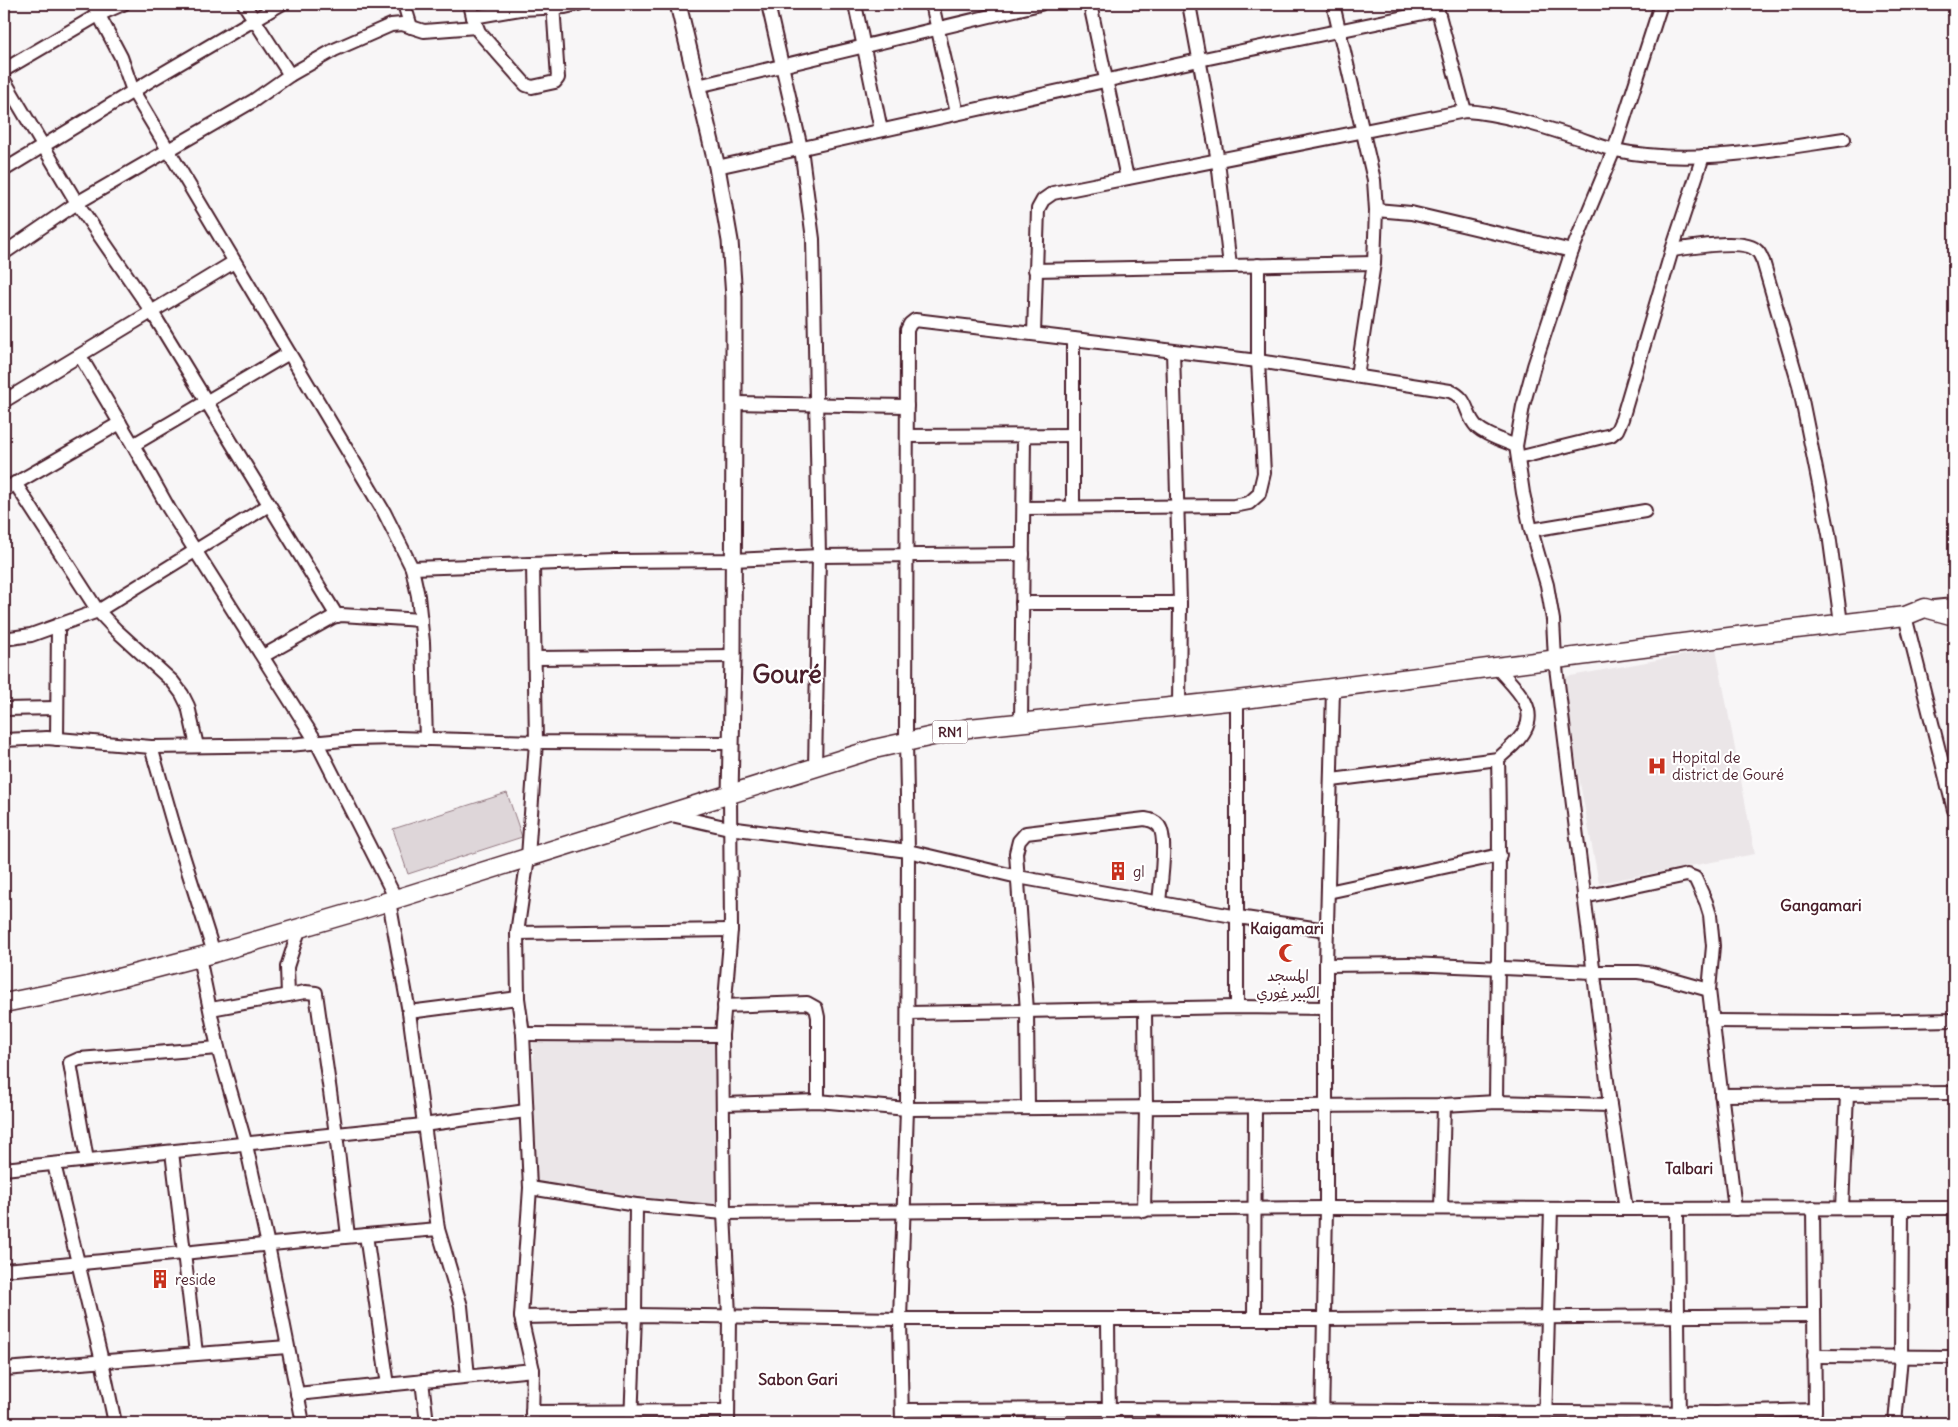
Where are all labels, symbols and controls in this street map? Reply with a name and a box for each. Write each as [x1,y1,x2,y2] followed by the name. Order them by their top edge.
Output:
[752,658,822,690] district label: Gouré
[932,720,968,744] road number: RN1
[1672,748,1784,784] place label: Hopital de district de Gouré
[1646,755,1668,777] hospital icon: Hopital de district de Gouré
[1107,860,1129,882] building icon: gl
[1133,862,1145,881] place label: gl
[1780,895,1862,916] district label: Gangamari
[1250,918,1324,939] district label: Kaigamari
[1277,942,1299,964] mosque icon: المسجد الكبير غوري
[1256,966,1320,1004] place label: المسجد الكبير غوري
[1665,1158,1713,1178] district label: Talbari
[149,1268,171,1290] building icon: reside
[175,1270,216,1289] place label: reside
[758,1369,838,1389] district label: Sabon Gari

